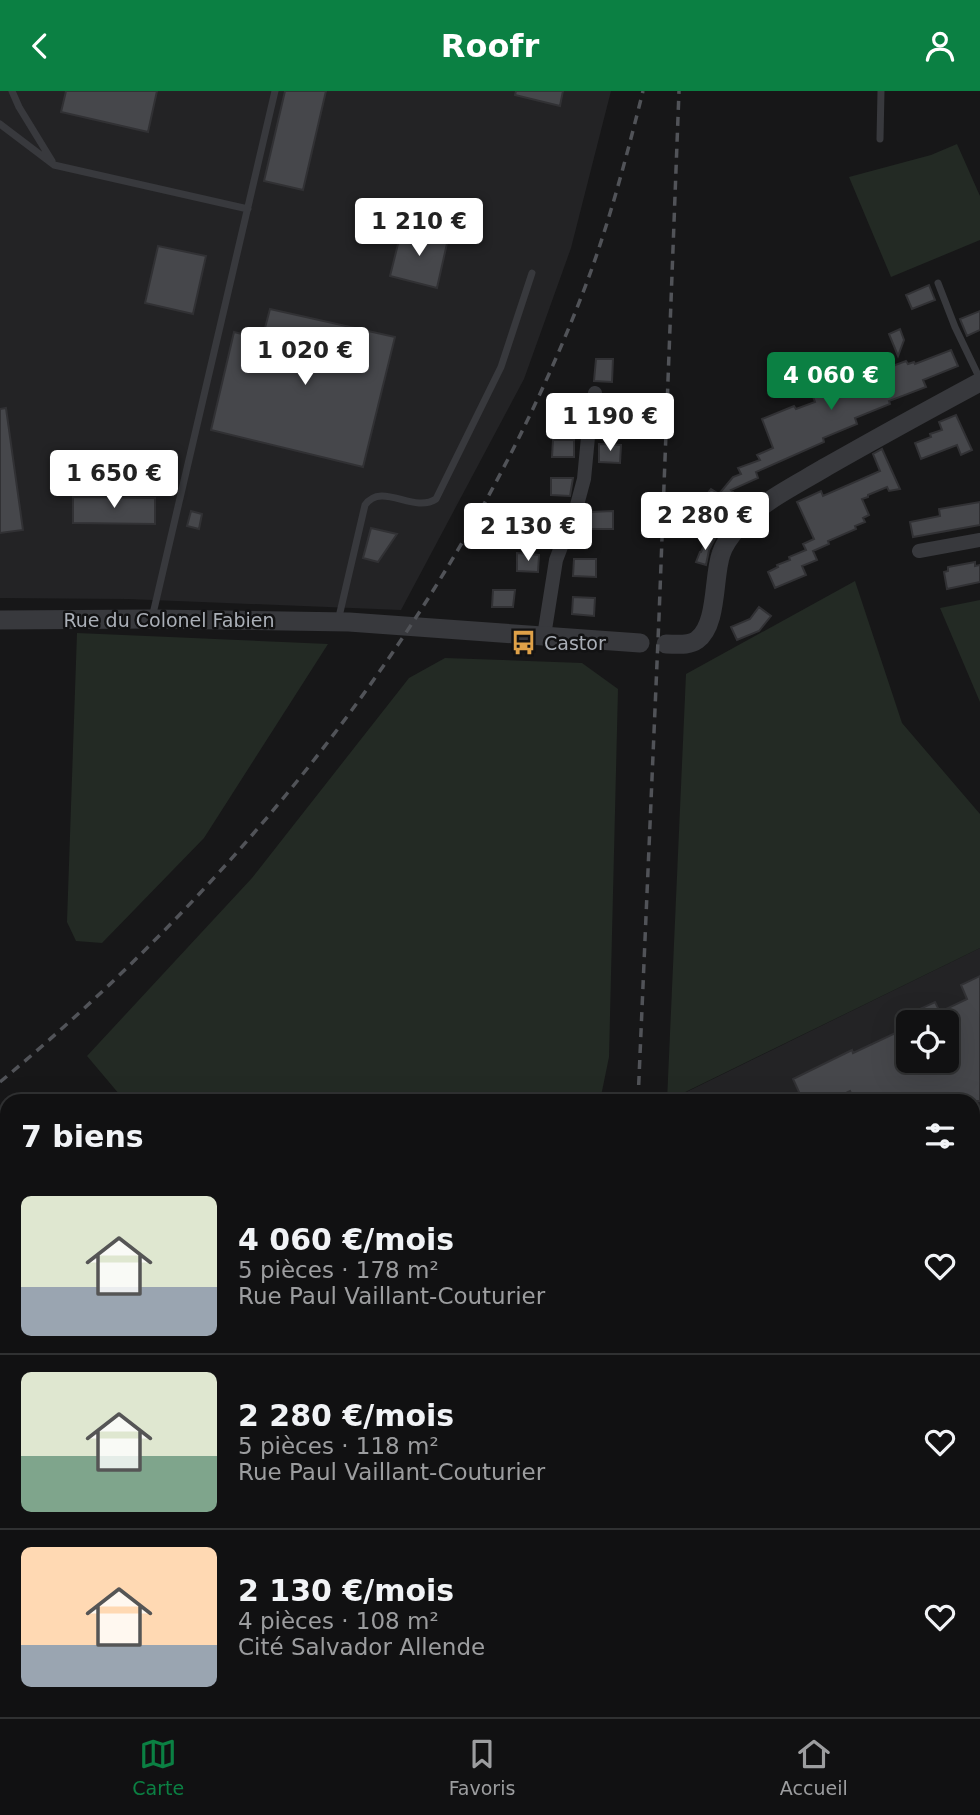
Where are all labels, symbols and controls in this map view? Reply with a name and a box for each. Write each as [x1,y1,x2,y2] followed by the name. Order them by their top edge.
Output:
[21,27,59,65] icon: back
[441,27,539,65] text: Roofr
[921,27,959,65] icon: person
[354,199,484,258] pin: 1 210 €
[371,208,467,234] text: 1 210 €
[240,327,370,387] pin: 1 020 €
[257,337,353,363] text: 1 020 €
[766,353,896,412] pin: 4 060 €
[783,362,879,388] text: 4 060 €
[545,393,675,453] pin: 1 190 €
[562,403,658,429] text: 1 190 €
[49,451,179,510] pin: 1 650 €
[66,460,162,486] text: 1 650 €
[640,493,770,552] pin: 2 280 €
[657,502,753,528] text: 2 280 €
[463,503,593,563] pin: 2 130 €
[480,513,576,539] text: 2 130 €
[63,609,275,631] street label: Rue du Colonel Fabien
[510,629,538,657] bus stop icon: Castor
[544,632,606,654] place label: Castor
[896,1010,959,1073] map controls
[896,1010,959,1073] button: locate
[921,1117,959,1155] icon: filters
[21,1119,144,1154] text: 7 biens
[238,1222,454,1257] text: 4 060 €/mois
[77,1224,161,1308] icon: home
[921,1247,959,1285] icon: heart
[238,1257,439,1283] text: 5 pièces · 178 m²
[238,1283,545,1309] text: Rue Paul Vaillant-Couturier
[238,1398,454,1433] text: 2 280 €/mois
[77,1400,161,1484] icon: home
[921,1423,959,1461] icon: heart
[238,1433,439,1459] text: 5 pièces · 118 m²
[238,1459,545,1485] text: Rue Paul Vaillant-Couturier
[238,1573,454,1608] text: 2 130 €/mois
[77,1575,161,1659] icon: home
[921,1598,959,1636] icon: heart
[238,1608,439,1634] text: 4 pièces · 108 m²
[238,1634,485,1660] text: Cité Salvador Allende
[132,1735,184,1799] tab: Carte
[449,1735,515,1799] tab: Favoris
[780,1735,848,1799] tab: Accueil

